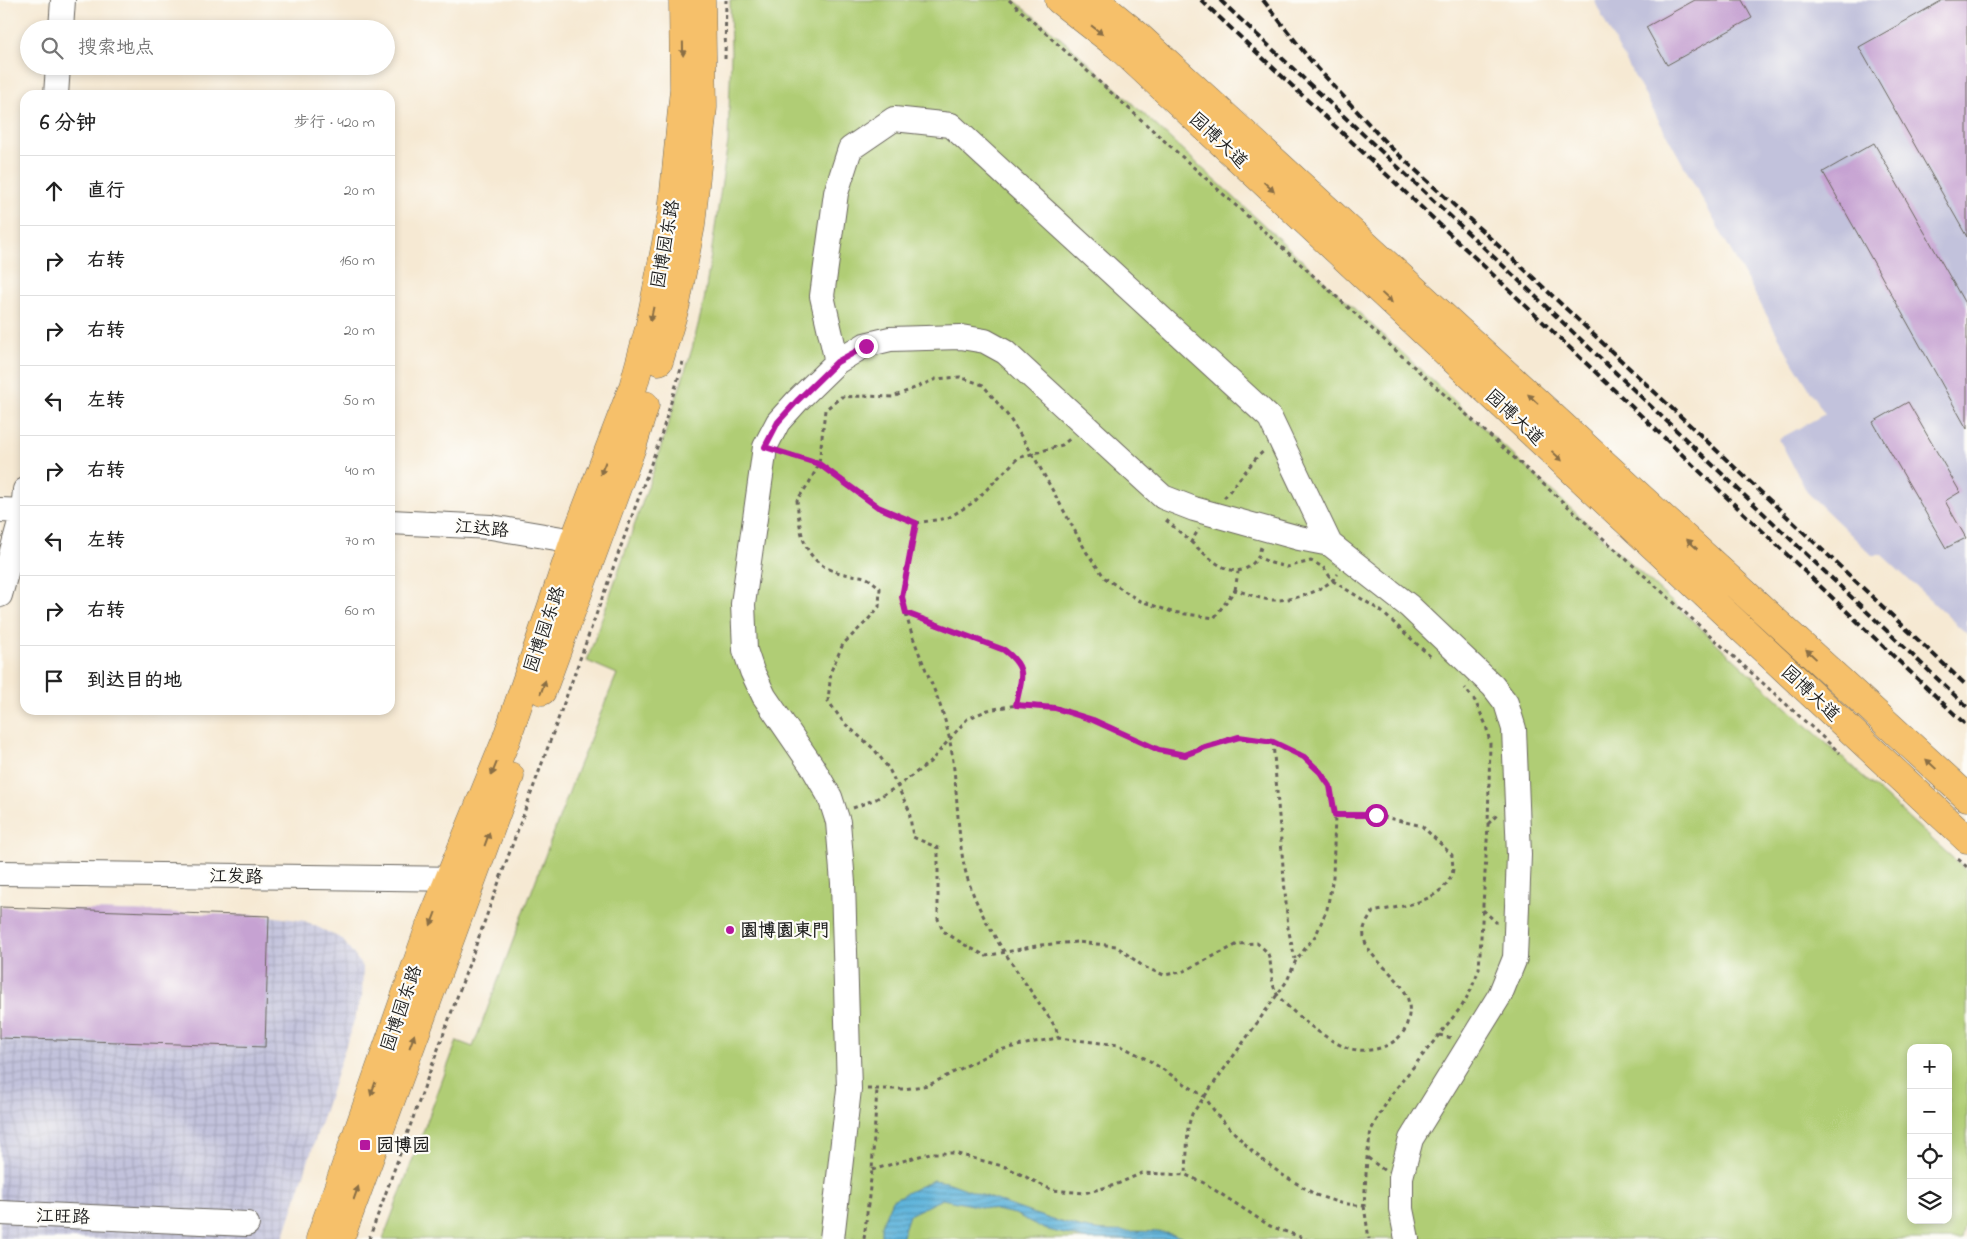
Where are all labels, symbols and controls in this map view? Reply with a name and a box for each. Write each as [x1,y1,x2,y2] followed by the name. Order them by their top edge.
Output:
[20,20,395,75] search box
[1090,25,1104,35] one-way arrow
[38,34,66,62] icon: search
[78,35,154,62] text: 搜索地点
[680,41,688,57] one-way arrow
[1182,107,1253,176] street label: 园博大道
[40,109,97,139] text: 6 分钟
[294,111,375,135] text: 步行 · 420 m
[40,177,68,205] icon: ahead
[87,178,125,205] text: 直行
[344,179,375,203] text: 20 m
[1262,181,1274,193] one-way arrow
[646,198,688,291] street label: 园博园东路
[40,247,68,275] icon: right
[87,248,125,275] text: 右转
[340,249,375,273] text: 160 m
[1381,292,1393,304] one-way arrow
[648,306,656,322] one-way arrow
[40,317,68,345] icon: right
[87,318,125,345] text: 右转
[344,319,375,343] text: 20 m
[855,335,878,358] route end
[1478,384,1549,453] street label: 园博大道
[40,387,68,415] icon: left
[87,388,125,415] text: 左转
[343,389,375,413] text: 50 m
[1528,393,1540,405] one-way arrow
[1551,450,1563,462] one-way arrow
[40,457,68,485] icon: right
[87,458,125,485] text: 右转
[345,459,375,483] text: 40 m
[599,461,607,476] one-way arrow
[454,515,510,545] street label: 江达路
[40,527,68,555] icon: left
[87,528,125,555] text: 左转
[345,529,375,553] text: 70 m
[1686,538,1698,550] one-way arrow
[519,583,573,676] street label: 园博园东路
[40,597,68,625] icon: right
[87,598,125,625] text: 右转
[345,599,375,623] text: 60 m
[1806,648,1818,660] one-way arrow
[1774,660,1845,729] street label: 园博大道
[40,667,68,695] icon: arrive
[87,668,182,695] text: 到达目的地
[539,679,547,694] one-way arrow
[1926,758,1938,770] one-way arrow
[490,761,497,776] one-way arrow
[1365,804,1388,827] route start
[483,831,491,846] one-way arrow
[209,865,263,891] street label: 江发路
[429,912,437,927] one-way arrow
[740,919,830,945] place label: 園博園東門
[724,924,736,936] marker: 園博園東門
[376,962,430,1055] street label: 园博园东路
[409,1034,417,1048] one-way arrow
[1907,1044,1952,1224] map controls
[1907,1044,1952,1089] button: +
[369,1081,376,1096] one-way arrow
[1907,1089,1952,1134] button: −
[376,1134,430,1160] place label: 园博园
[1907,1134,1952,1179] button: locate
[358,1138,372,1152] marker: 园博园
[1907,1179,1952,1224] button: layers
[352,1185,360,1200] one-way arrow
[35,1204,90,1232] street label: 江旺路

